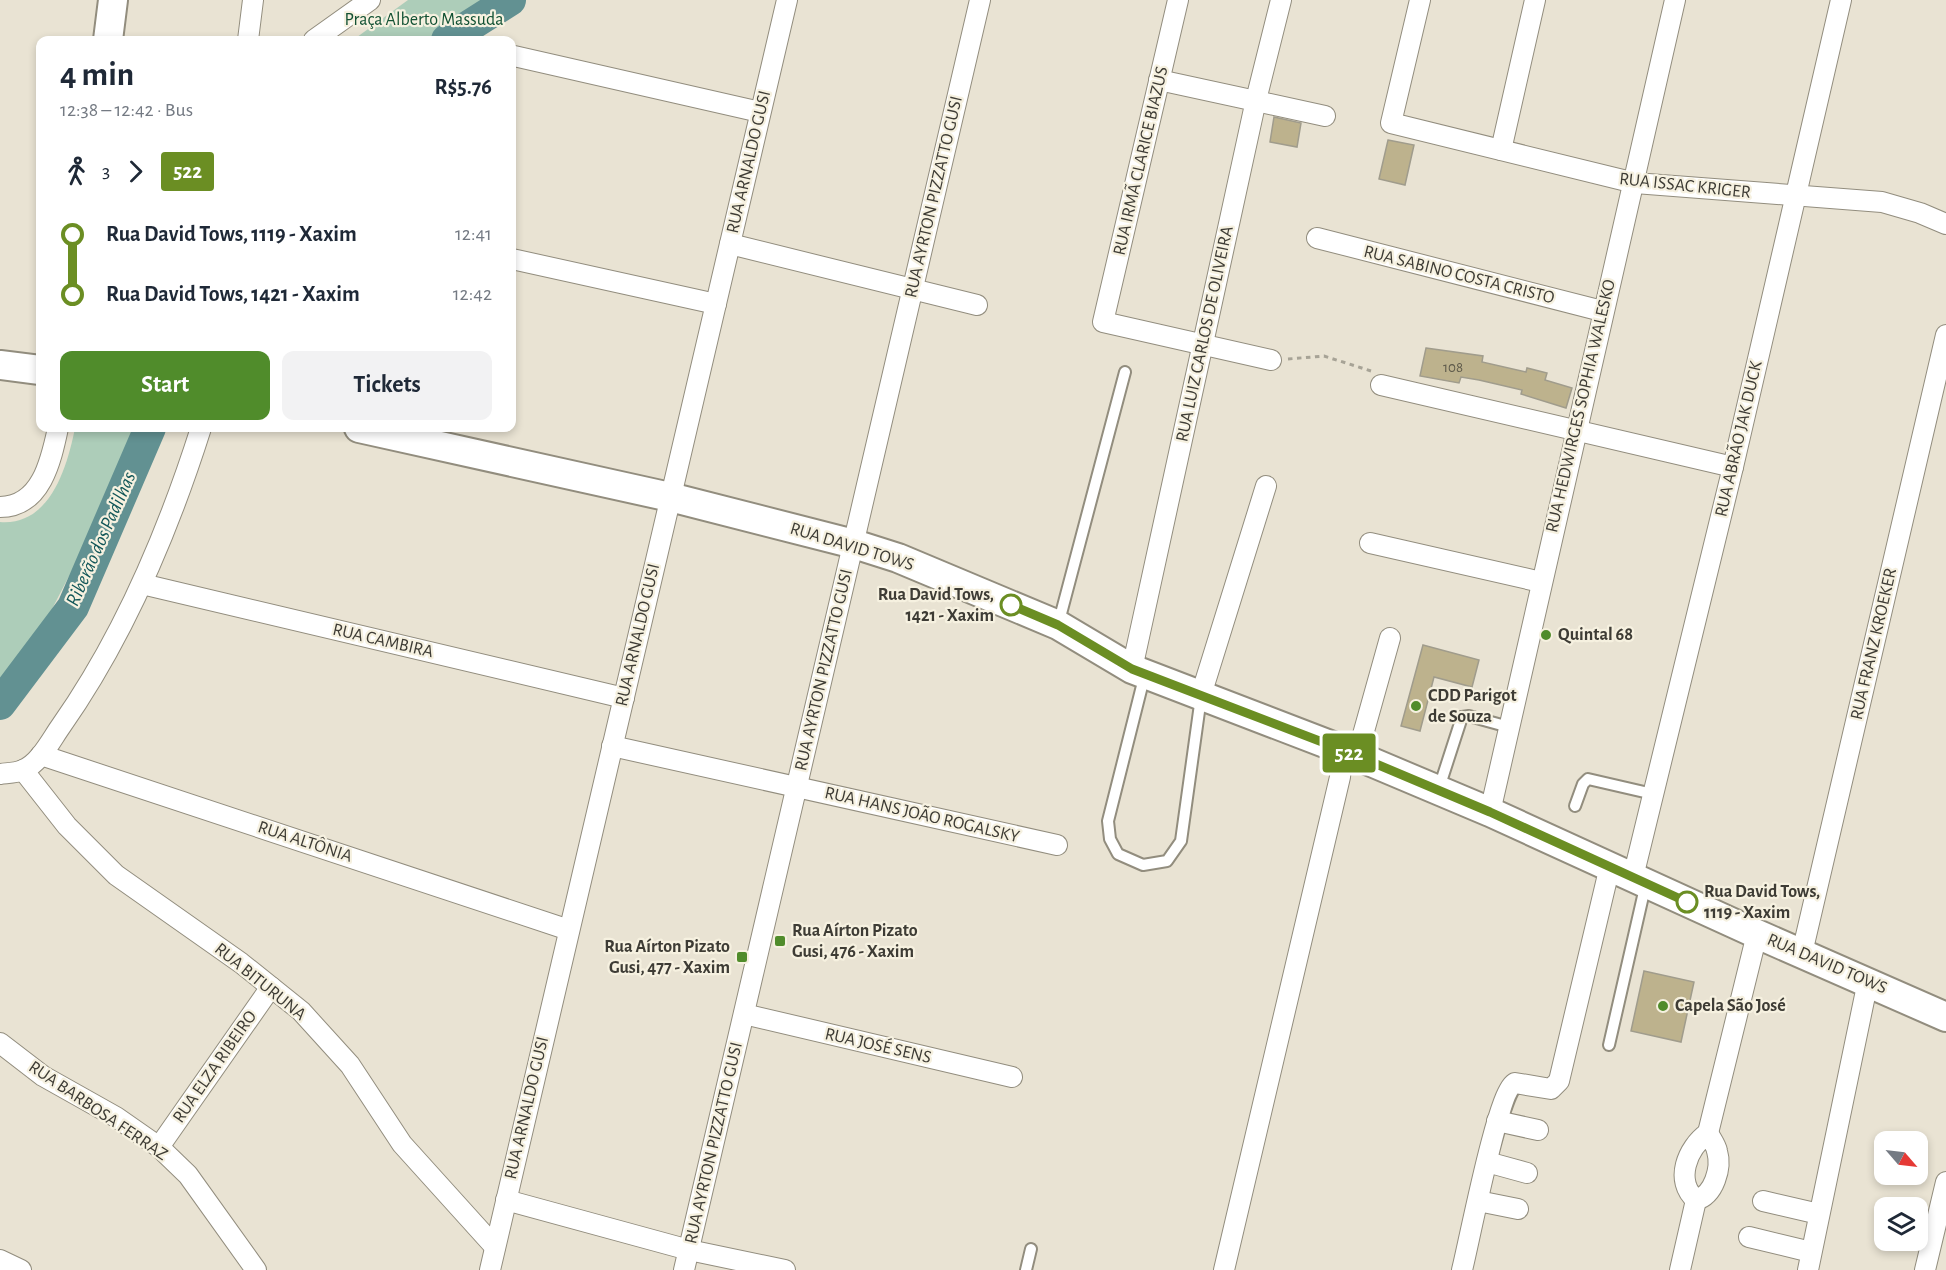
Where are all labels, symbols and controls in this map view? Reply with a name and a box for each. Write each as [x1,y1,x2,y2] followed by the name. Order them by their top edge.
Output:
[344,11,504,29] park label: Praça Alberto Massuda
[60,59,134,92] text: 4 min
[1108,64,1172,257] street label: RUA IRMÃ CLARICE BIAZUS
[434,76,492,98] text: R$5.76
[724,89,774,235] street label: RUA ARNALDO GUSI
[902,94,966,300] street label: RUA AYRTON PIZZATTO GUSI
[60,100,193,120] text: 12:38 – 12:42 · Bus
[60,155,93,188] icon: walk
[119,155,152,188] icon: forward
[102,161,110,181] text: 3
[173,161,202,182] text: 522
[1618,170,1752,202] street label: RUA ISSAC KRIGER
[106,223,357,245] text: Rua David Tows, 1119 - Xaxim
[455,224,492,244] text: 12:41
[1173,224,1237,444] street label: RUA LUIZ CARLOS DE OLIVEIRA
[1362,243,1556,307] street label: RUA SABINO COSTA CRISTO
[1543,278,1619,534] street label: RUA HEDWIRGES SOPHIA WALESKO
[106,283,360,305] text: Rua David Tows, 1421 - Xaxim
[453,284,492,304] text: 12:42
[60,351,270,420] button: Start
[282,351,492,420] button: Tickets
[1709,358,1766,519] street label: RUA ABRÃO JAK DUCK
[1443,360,1463,375] house number: 108
[62,468,140,609] water label: Riberão dos Padilhas
[788,520,916,574] street label: RUA DAVID TOWS
[613,562,663,708] street label: RUA ARNALDO GUSI
[1848,566,1900,722] street label: RUA FRANZ KROEKER
[792,567,856,773] street label: RUA AYRTON PIZZATTO GUSI
[878,586,994,625] place label: Rua David Tows, 1421 - Xaxim
[1000,594,1022,616] marker: Rua David Tows, 1421 - Xaxim
[331,621,436,661] street label: RUA CAMBIRA
[1558,626,1633,644] place label: Quintal 68
[1539,628,1553,642] marker: Quintal 68
[1428,687,1516,726] place label: CDD Parigot de Souza
[1409,699,1423,713] marker: CDD Parigot de Souza
[1314,734,1384,772] line badge: 522
[1335,743,1363,764] text: 522
[823,781,1022,846] street label: RUA HANS JOÃO ROGALSKY
[256,815,356,866] street label: RUA ALTÔNIA
[1704,883,1820,922] place label: Rua David Tows, 1119 - Xaxim
[1676,891,1698,913] marker: Rua David Tows, 1119 - Xaxim
[792,922,918,961] place label: Rua Aírton Pizato Gusi, 476 - Xaxim
[1764,931,1890,997] street label: RUA DAVID TOWS
[773,934,787,948] marker: Rua Aírton Pizato Gusi, 476 - Xaxim
[604,938,730,977] place label: Rua Aírton Pizato Gusi, 477 - Xaxim
[211,940,310,1025] street label: RUA BITURUNA
[735,950,749,964] marker: Rua Aírton Pizato Gusi, 477 - Xaxim
[1675,997,1786,1015] place label: Capela São José
[1656,999,1670,1013] marker: Capela São José
[170,1008,260,1126] street label: RUA ELZA RIBEIRO
[823,1022,934,1067] street label: RUA JOSÉ SENS
[502,1035,552,1181] street label: RUA ARNALDO GUSI
[682,1040,746,1246] street label: RUA AYRTON PIZZATTO GUSI
[25,1058,171,1164] street label: RUA BARBOSA FERRAZ
[1874,1131,1928,1185] north arrow
[1874,1131,1928,1251] map controls
[1874,1197,1928,1251] button: layers

